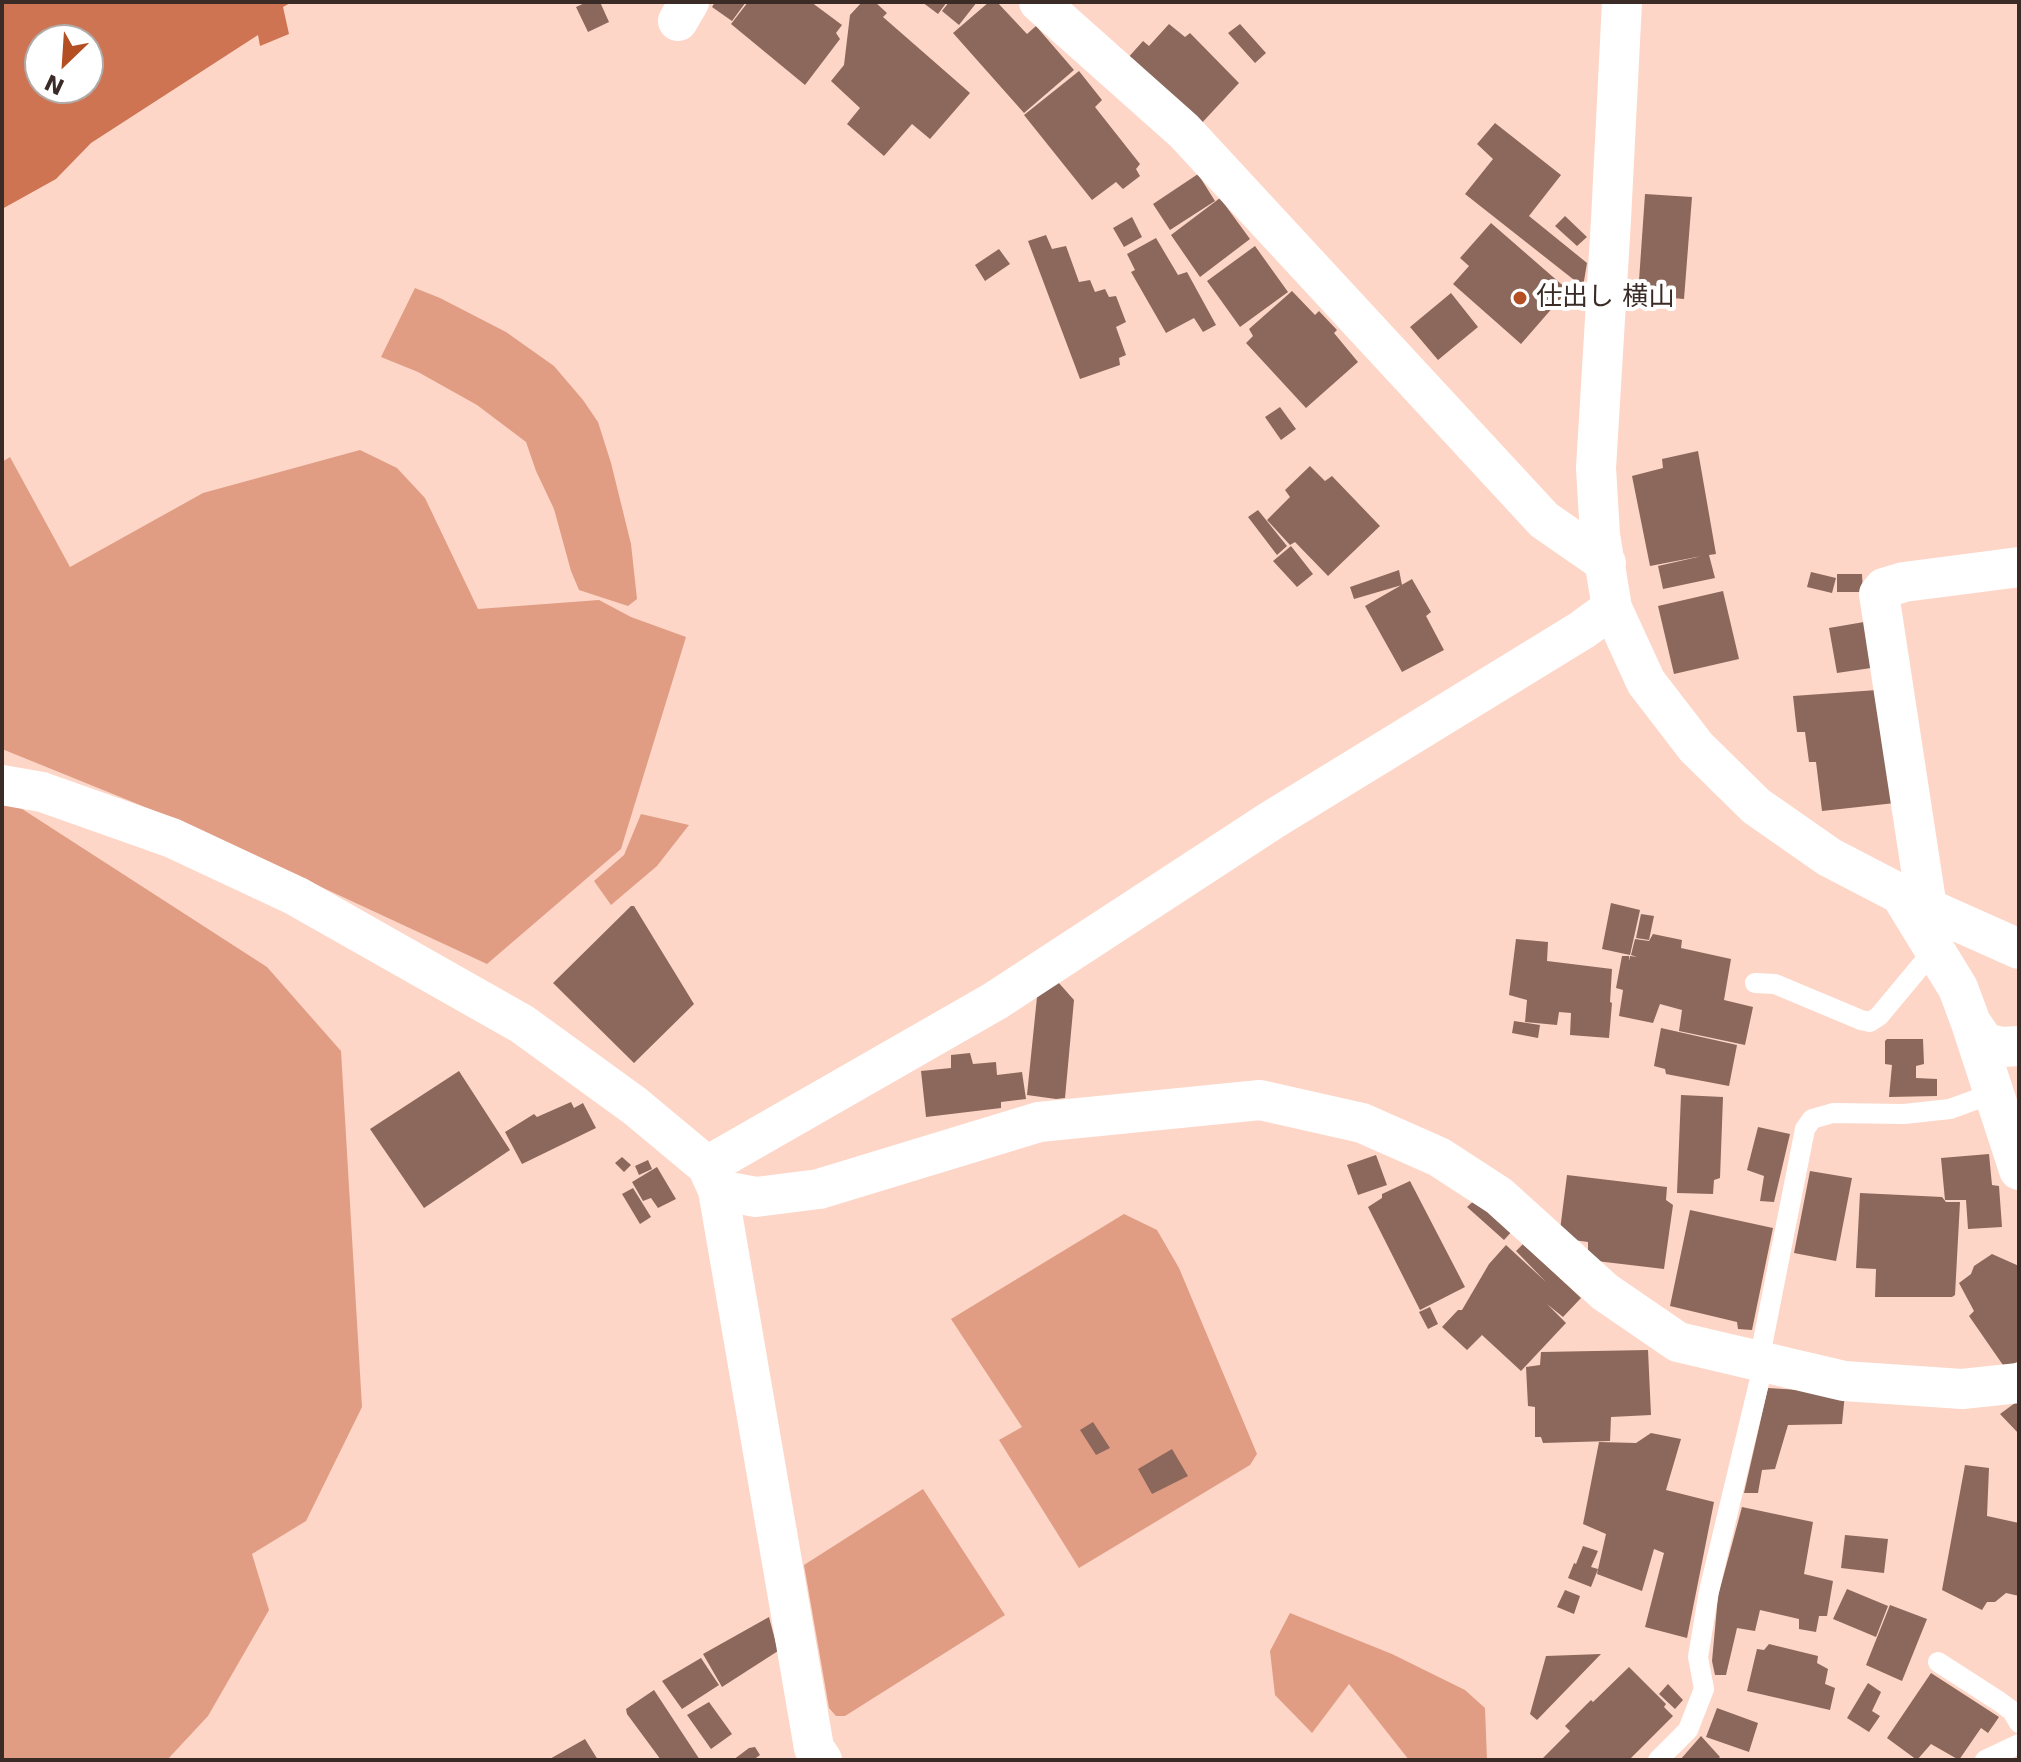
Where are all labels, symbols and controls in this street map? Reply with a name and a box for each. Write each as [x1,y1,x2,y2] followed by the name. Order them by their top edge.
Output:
[24,24,104,104] north arrow
[41,69,68,100] text: N
[1536,282,1674,314] place label: 仕出し 横山
[1511,289,1529,307] marker: 仕出し 横山

